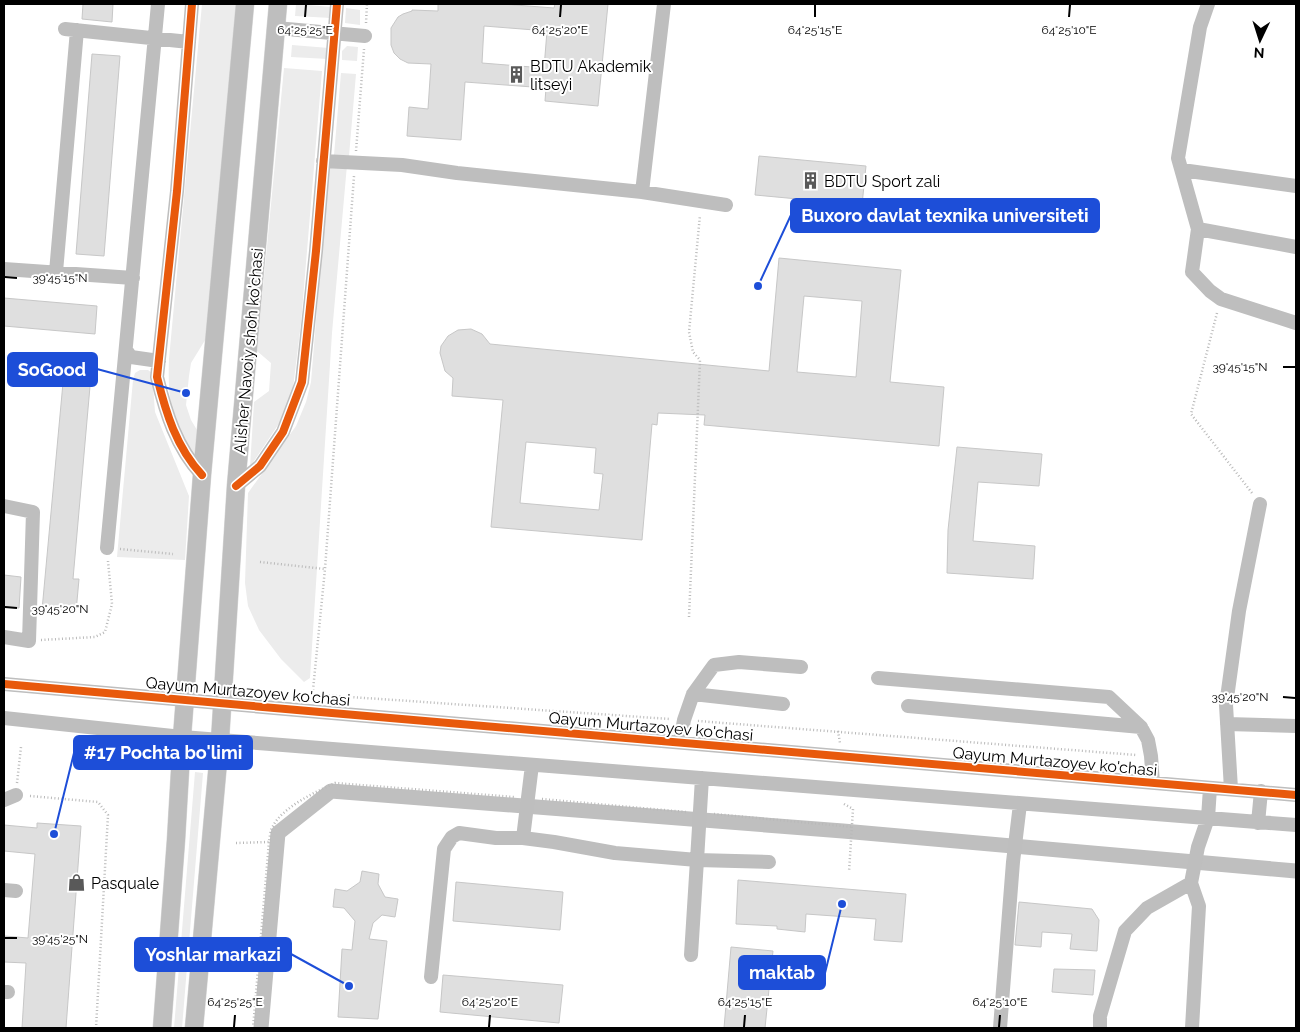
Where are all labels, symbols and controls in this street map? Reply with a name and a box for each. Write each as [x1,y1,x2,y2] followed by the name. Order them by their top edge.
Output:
[1235,15,1285,65] north arrow
[277,23,333,37] text: 64°25'25"E
[532,23,588,37] text: 64°25'20"E
[788,23,842,37] text: 64°25'15"E
[1041,23,1097,37] text: 64°25'10"E
[1253,45,1265,61] text: N
[530,57,652,94] place label: BDTU Akademik litseyi
[506,65,526,85] building icon: BDTU Akademik litseyi
[800,171,820,191] building icon: BDTU Sport zali
[824,172,940,191] place label: BDTU Sport zali
[791,199,1099,232] callout: Buxoro davlat texnika universiteti
[801,205,1089,226] text: Buxoro davlat texnika universiteti
[230,247,267,455] street label: Alisher Navoiy shoh ko'chasi
[32,271,88,285] text: 39°45'15"N
[8,353,97,386] callout: SoGood
[18,359,86,380] text: SoGood
[1212,360,1268,374] text: 39°45'15"N
[32,602,88,616] text: 39°45'20"N
[145,673,351,710] street label: Qayum Murtazoyev ko'chasi
[1212,690,1268,704] text: 39°45'20"N
[548,708,754,745] street label: Qayum Murtazoyev ko'chasi
[74,736,252,769] callout: #17 Pochta bo'limi
[84,742,242,763] text: #17 Pochta bo'limi
[952,743,1158,780] street label: Qayum Murtazoyev ko'chasi
[67,873,87,893] shop icon: Pasquale
[91,874,159,893] place label: Pasquale
[32,932,88,946] text: 39°45'25"N
[135,938,291,971] callout: Yoshlar markazi
[145,944,281,965] text: Yoshlar markazi
[739,956,825,989] callout: maktab
[749,962,815,983] text: maktab
[207,995,263,1009] text: 64°25'25"E
[462,995,518,1009] text: 64°25'20"E
[718,995,772,1009] text: 64°25'15"E
[972,995,1028,1009] text: 64°25'10"E

